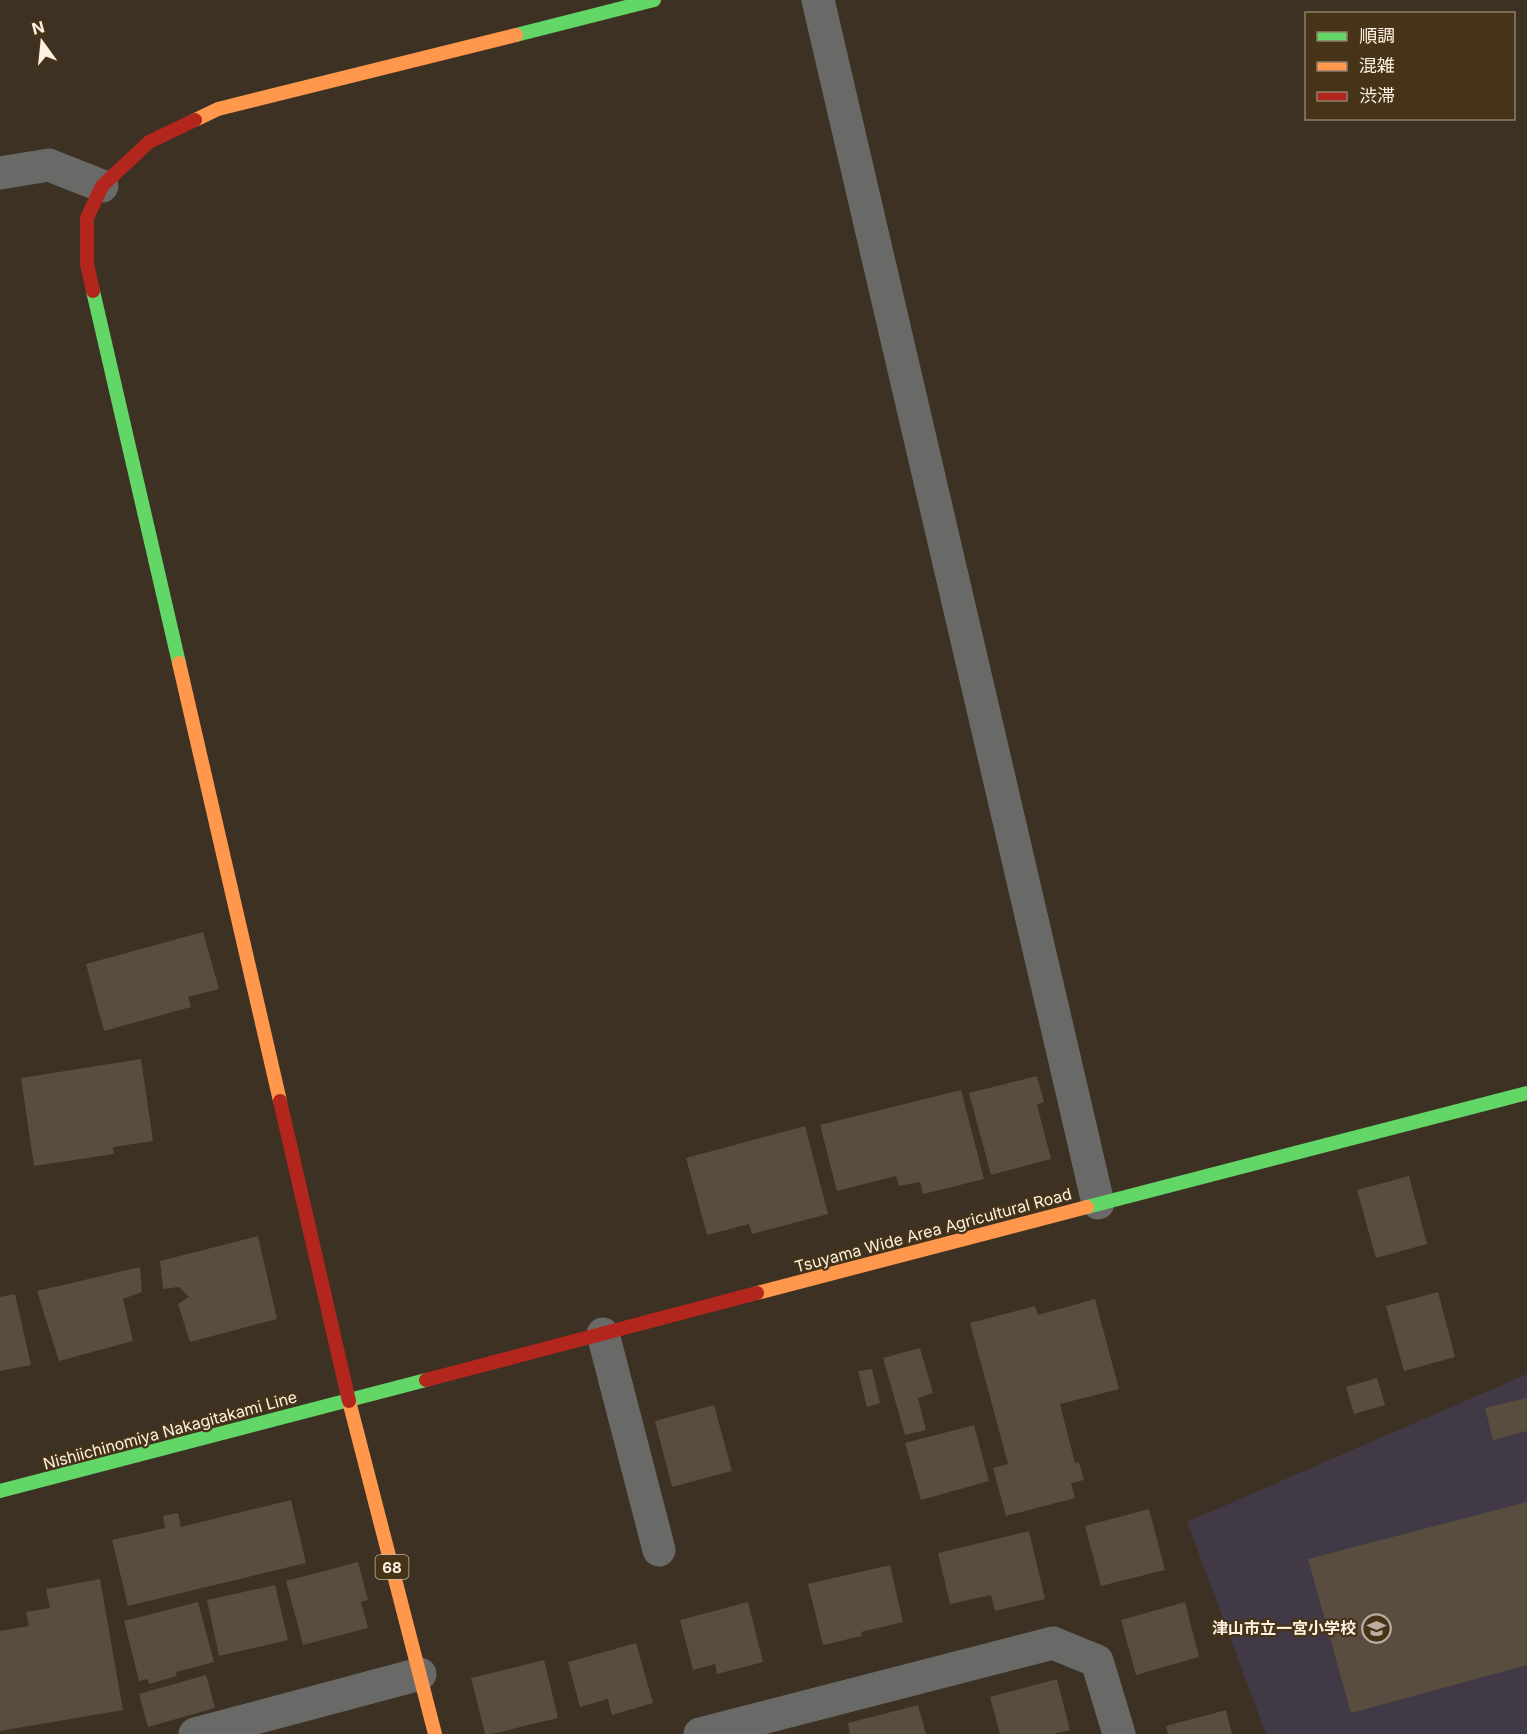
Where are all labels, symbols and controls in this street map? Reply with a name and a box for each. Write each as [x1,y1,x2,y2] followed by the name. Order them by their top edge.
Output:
[12,12,72,72] north arrow
[1305,12,1515,120] legend
[30,16,47,39] text: N
[1359,25,1395,46] text: 順調
[1359,55,1395,76] text: 混雑
[1359,85,1395,106] text: 渋滞
[792,1183,1074,1277] street label: Tsuyama Wide Area Agricultural Road
[41,1386,299,1474] street label: Nishiichinomiya Nakagitakami Line
[376,1555,408,1579] road number: 68
[1361,1612,1393,1644] school or university icon: 津山市立一宮小学校
[1212,1618,1356,1638] place label: 津山市立一宮小学校

